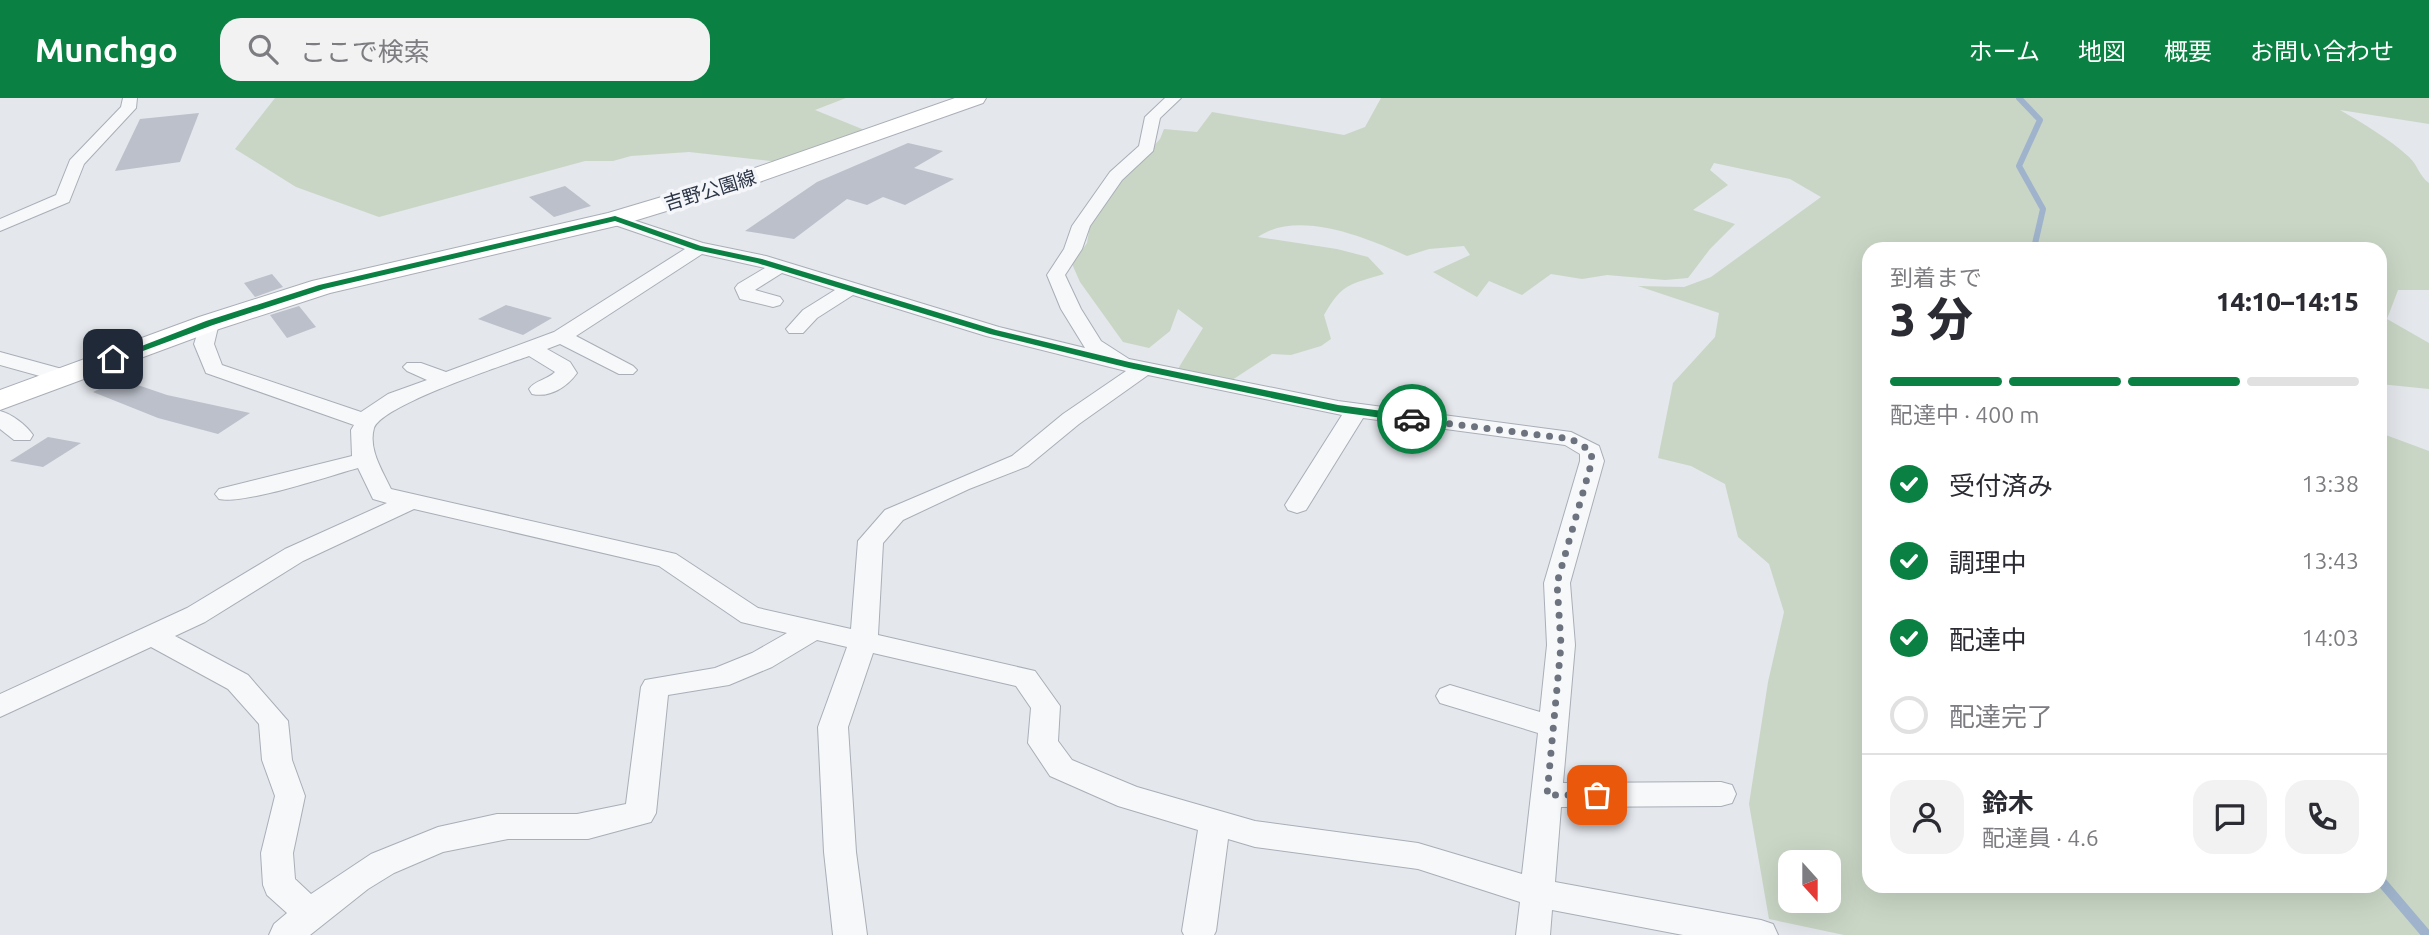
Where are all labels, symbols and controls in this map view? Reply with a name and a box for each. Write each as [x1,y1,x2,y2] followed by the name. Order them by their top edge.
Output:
[220,18,710,81] search box
[244,30,282,68] icon: search
[35,31,178,68] text: Munchgo
[300,37,430,66] text: ここで検索
[1969,38,2040,65] text: ホーム
[2078,38,2126,65] text: 地図
[2164,38,2212,65] text: 概要
[2250,38,2394,65] text: お問い合わせ
[661,166,759,214] street label: 吉野公園線
[1890,265,1982,290] text: 到着まで
[2216,287,2359,316] text: 14:10–14:15
[1890,293,1973,345] text: 3 分
[83,329,143,389] pin
[94,340,132,378] icon: home
[1377,384,1447,454] courier
[1393,400,1431,438] icon: car
[1890,402,2039,427] text: 配達中 · 400 m
[1890,465,1928,503] icon: check
[1949,471,2053,500] text: 受付済み
[2301,471,2359,496] text: 13:38
[1890,542,1928,580] icon: check
[1949,548,2027,577] text: 調理中
[2301,548,2359,573] text: 13:43
[1890,619,1928,657] icon: check
[1949,625,2027,654] text: 配達中
[2301,625,2359,650] text: 14:03
[1949,702,2053,731] text: 配達完了
[1567,765,1627,825] pin
[1578,776,1616,814] icon: bag
[1890,780,1964,854] button: person
[2193,780,2267,854] button: chat
[2285,780,2359,854] button: phone
[1982,788,2034,817] text: 鈴木
[1982,825,2099,850] text: 配達員 · 4.6
[1778,850,1841,914] north arrow
[1778,850,1841,913] map controls

